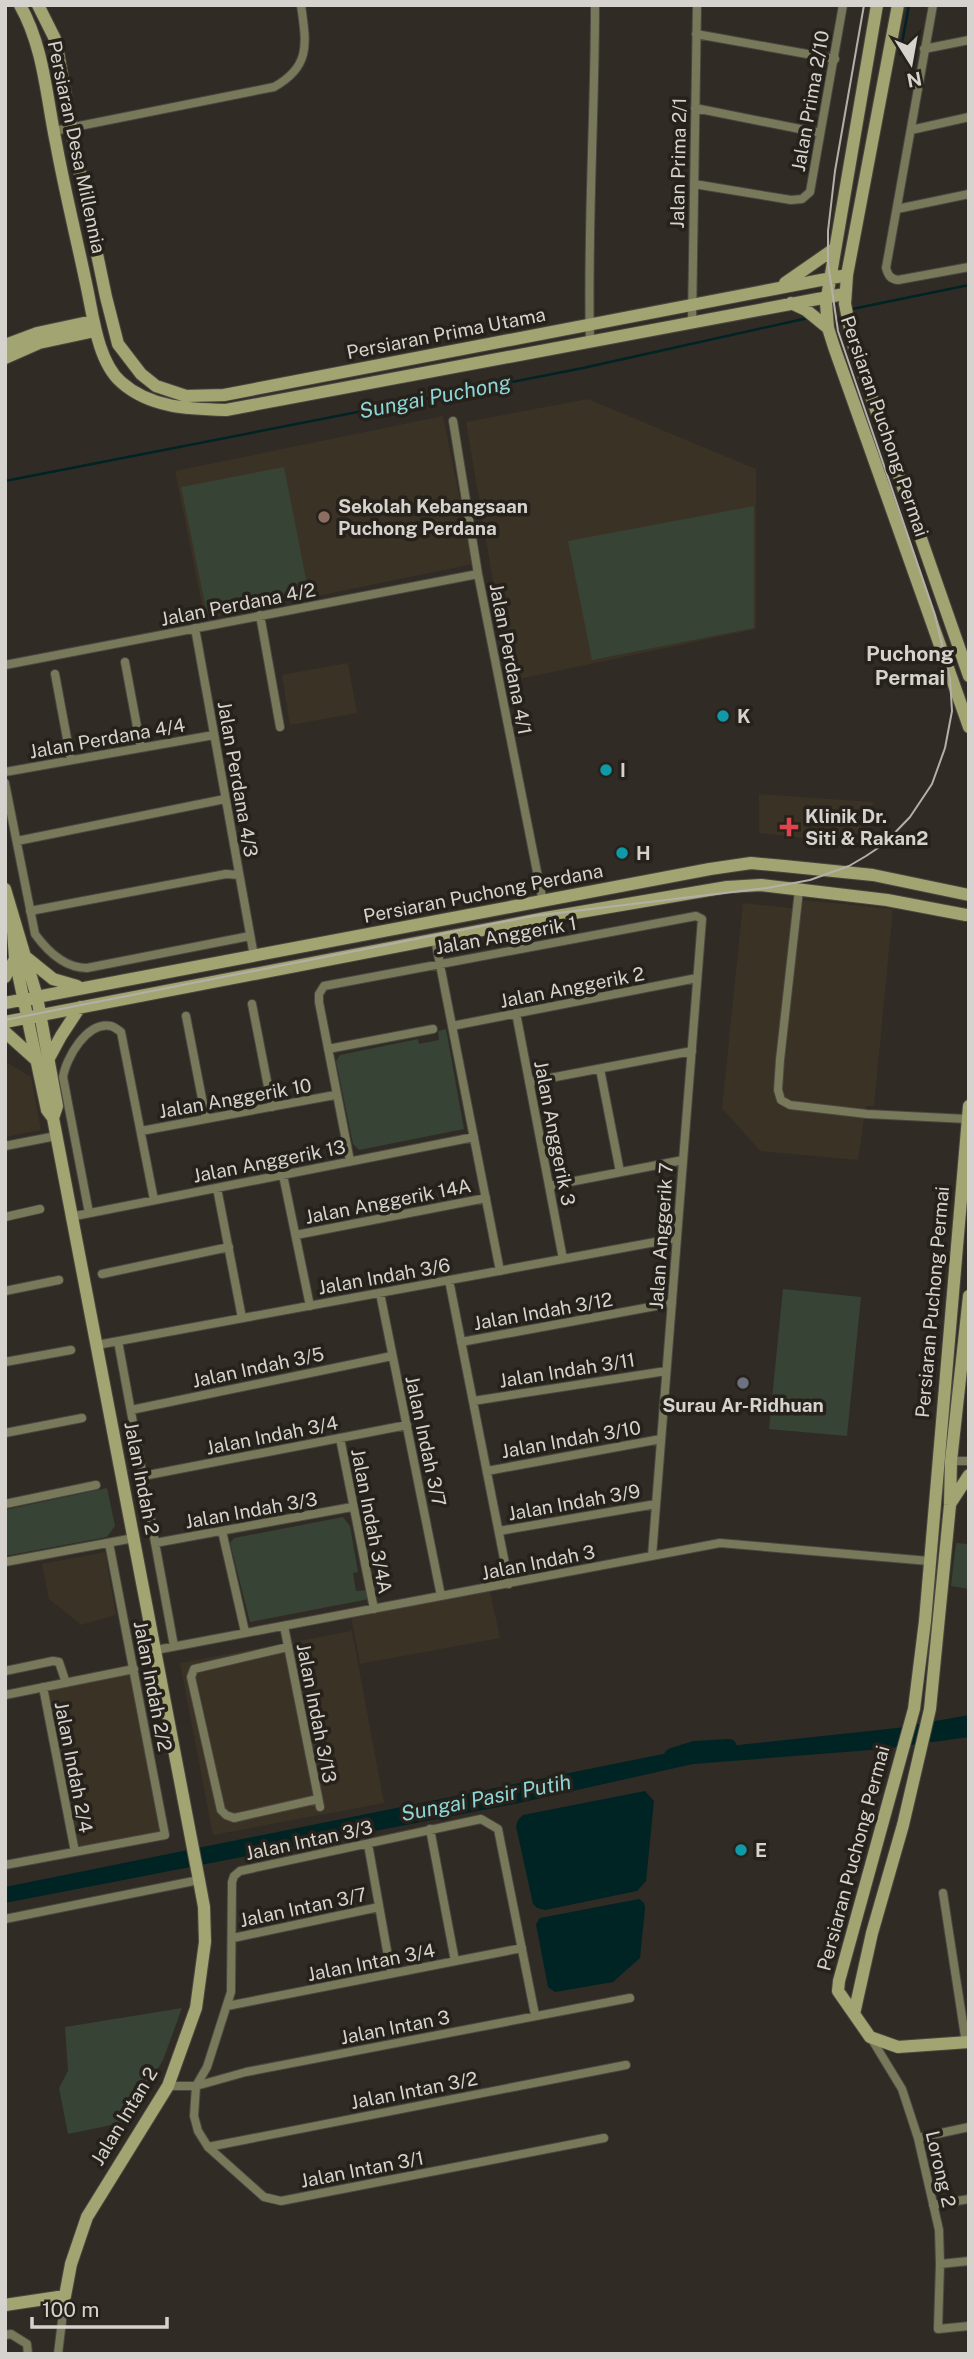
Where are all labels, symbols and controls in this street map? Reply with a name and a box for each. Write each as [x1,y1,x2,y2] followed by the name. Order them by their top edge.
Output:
[876,28,946,98] north arrow
[787,29,833,173] street label: Jalan Prima 2/10
[44,39,110,255] street label: Persiaran Desa Millennia
[905,67,924,92] text: N
[666,97,690,229] street label: Jalan Prima 2/1
[345,303,547,363] street label: Persiaran Prima Utama
[837,313,933,539] street label: Persiaran Puchong Permai
[357,369,513,423] water label: Sungai Puchong
[338,495,528,539] place label: Sekolah Kebangsaan Puchong Perdana
[316,509,332,525] marker: Sekolah Kebangsaan Puchong Perdana
[159,578,317,630] street label: Jalan Perdana 4/2
[486,581,536,737] street label: Jalan Perdana 4/1
[866,641,954,690] district label: Puchong Permai
[213,699,263,859] street label: Jalan Perdana 4/3
[737,705,751,727] place label: K
[715,708,731,724] marker: K
[27,713,187,763] street label: Jalan Perdana 4/4
[620,759,626,781] place label: I
[598,762,614,778] marker: I
[805,805,928,849] place label: Klinik Dr. Siti & Rakan2
[779,817,799,837] marker: Klinik Dr. Siti & Rakan2
[636,842,651,864] place label: H
[614,845,630,861] marker: H
[361,859,605,927] street label: Persiaran Puchong Perdana
[434,912,578,958] street label: Jalan Anggerik 1
[498,962,646,1012] street label: Jalan Anggerik 2
[530,1059,580,1207] street label: Jalan Anggerik 3
[157,1074,313,1122] street label: Jalan Anggerik 10
[191,1135,347,1187] street label: Jalan Anggerik 13
[645,1162,677,1310] street label: Jalan Anggerik 7
[303,1174,473,1228] street label: Jalan Anggerik 14A
[911,1185,953,1419] street label: Persiaran Puchong Permai
[316,1254,452,1298] street label: Jalan Indah 3/6
[472,1288,614,1334] street label: Jalan Indah 3/12
[190,1342,326,1392] street label: Jalan Indah 3/5
[497,1348,637,1392] street label: Jalan Indah 3/11
[401,1373,451,1509] street label: Jalan Indah 3/7
[735,1375,751,1391] marker: Surau Ar-Ridhuan
[662,1394,824,1416] place label: Surau Ar-Ridhuan
[204,1411,340,1459] street label: Jalan Indah 3/4
[499,1416,643,1462] street label: Jalan Indah 3/10
[120,1420,164,1536] street label: Jalan Indah 2
[347,1447,397,1595] street label: Jalan Indah 3/4A
[506,1480,642,1524] street label: Jalan Indah 3/9
[183,1488,319,1532] street label: Jalan Indah 3/3
[479,1540,597,1584] street label: Jalan Indah 3
[130,1619,176,1753] street label: Jalan Indah 2/2
[293,1641,341,1785] street label: Jalan Indah 3/13
[50,1699,98,1835] street label: Jalan Indah 2/4
[812,1743,894,1973] street label: Persiaran Puchong Permai
[399,1769,573,1826] water label: Sungai Pasir Putih
[243,1816,375,1864] street label: Jalan Intan 3/3
[755,1839,767,1861] place label: E
[733,1842,749,1858] marker: E
[238,1883,368,1931] street label: Jalan Intan 3/7
[305,1939,437,1985] street label: Jalan Intan 3/4
[338,2006,452,2048] street label: Jalan Intan 3
[86,2063,162,2169] street label: Jalan Intan 2
[349,2067,479,2113] street label: Jalan Intan 3/2
[921,2128,961,2210] street label: Lorong 2
[298,2146,426,2192] street label: Jalan Intan 3/1
[32,2286,166,2330] scale bar
[42,2297,99,2322] text: 100 m

